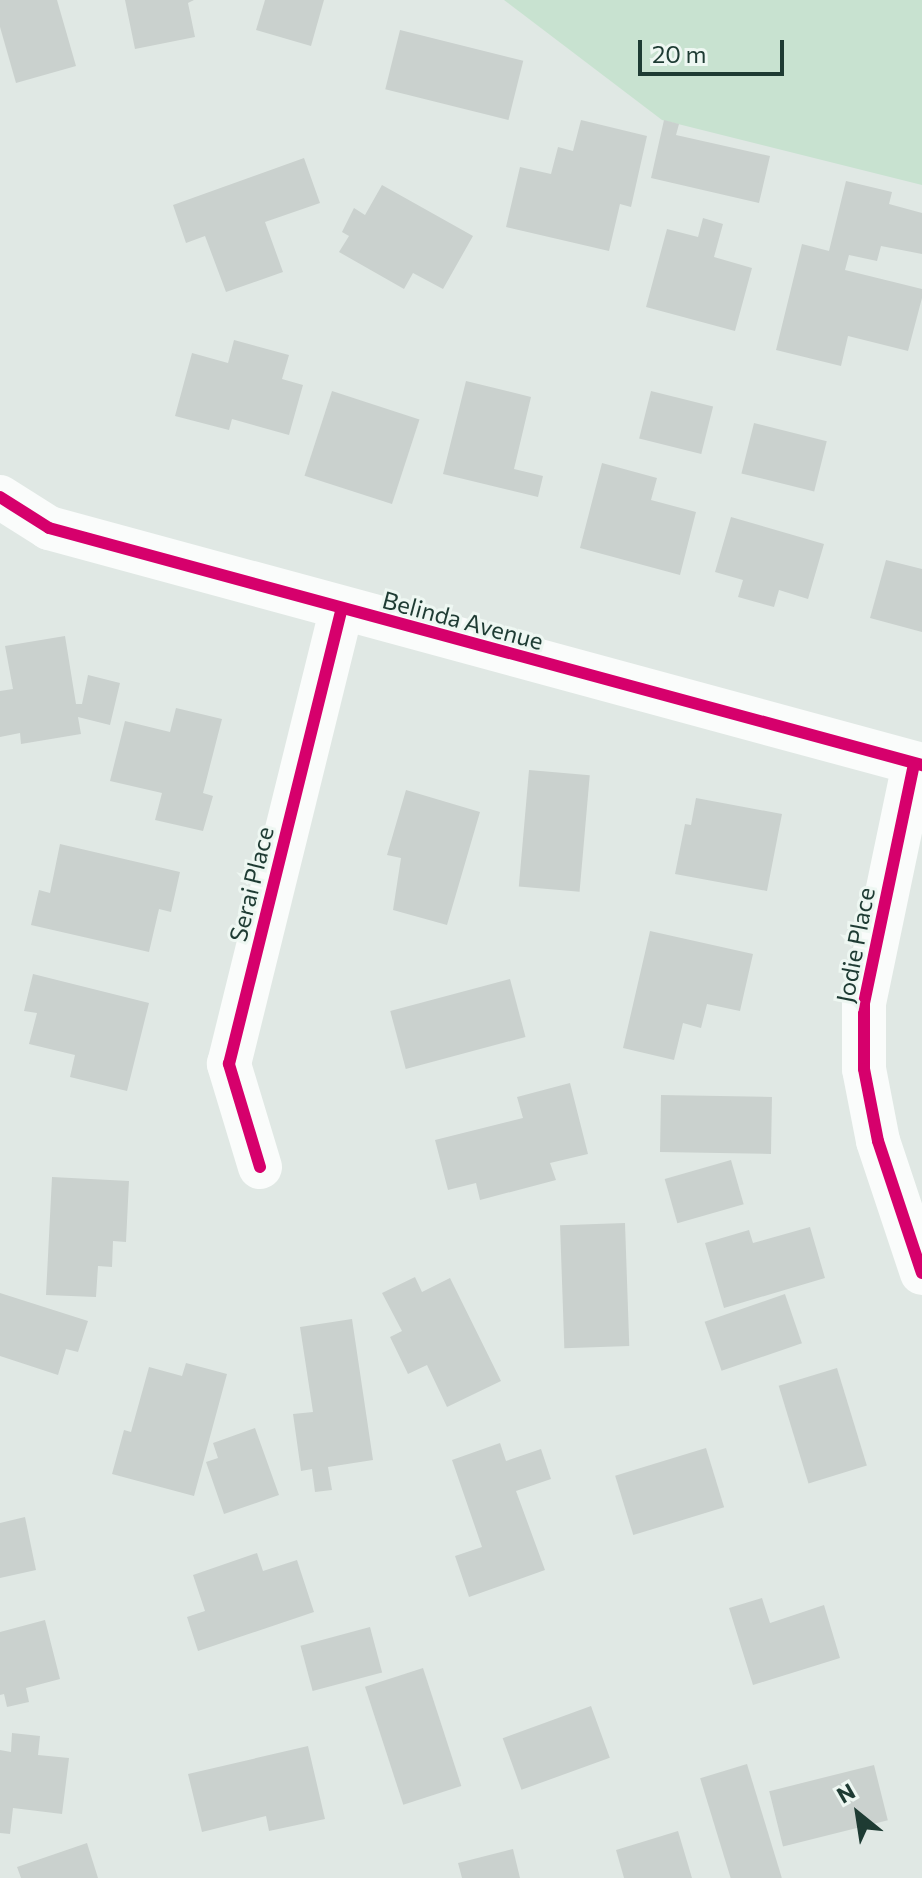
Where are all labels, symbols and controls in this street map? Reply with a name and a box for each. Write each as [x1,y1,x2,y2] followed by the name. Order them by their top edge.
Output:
[642,24,788,74] scale bar
[652,39,706,68] text: 20 m
[379,585,547,655] street label: Belinda Avenue
[223,823,279,945] street label: Serai Place
[830,885,880,1005] street label: Jodie Place
[818,1774,898,1854] north arrow
[832,1777,860,1809] text: N

